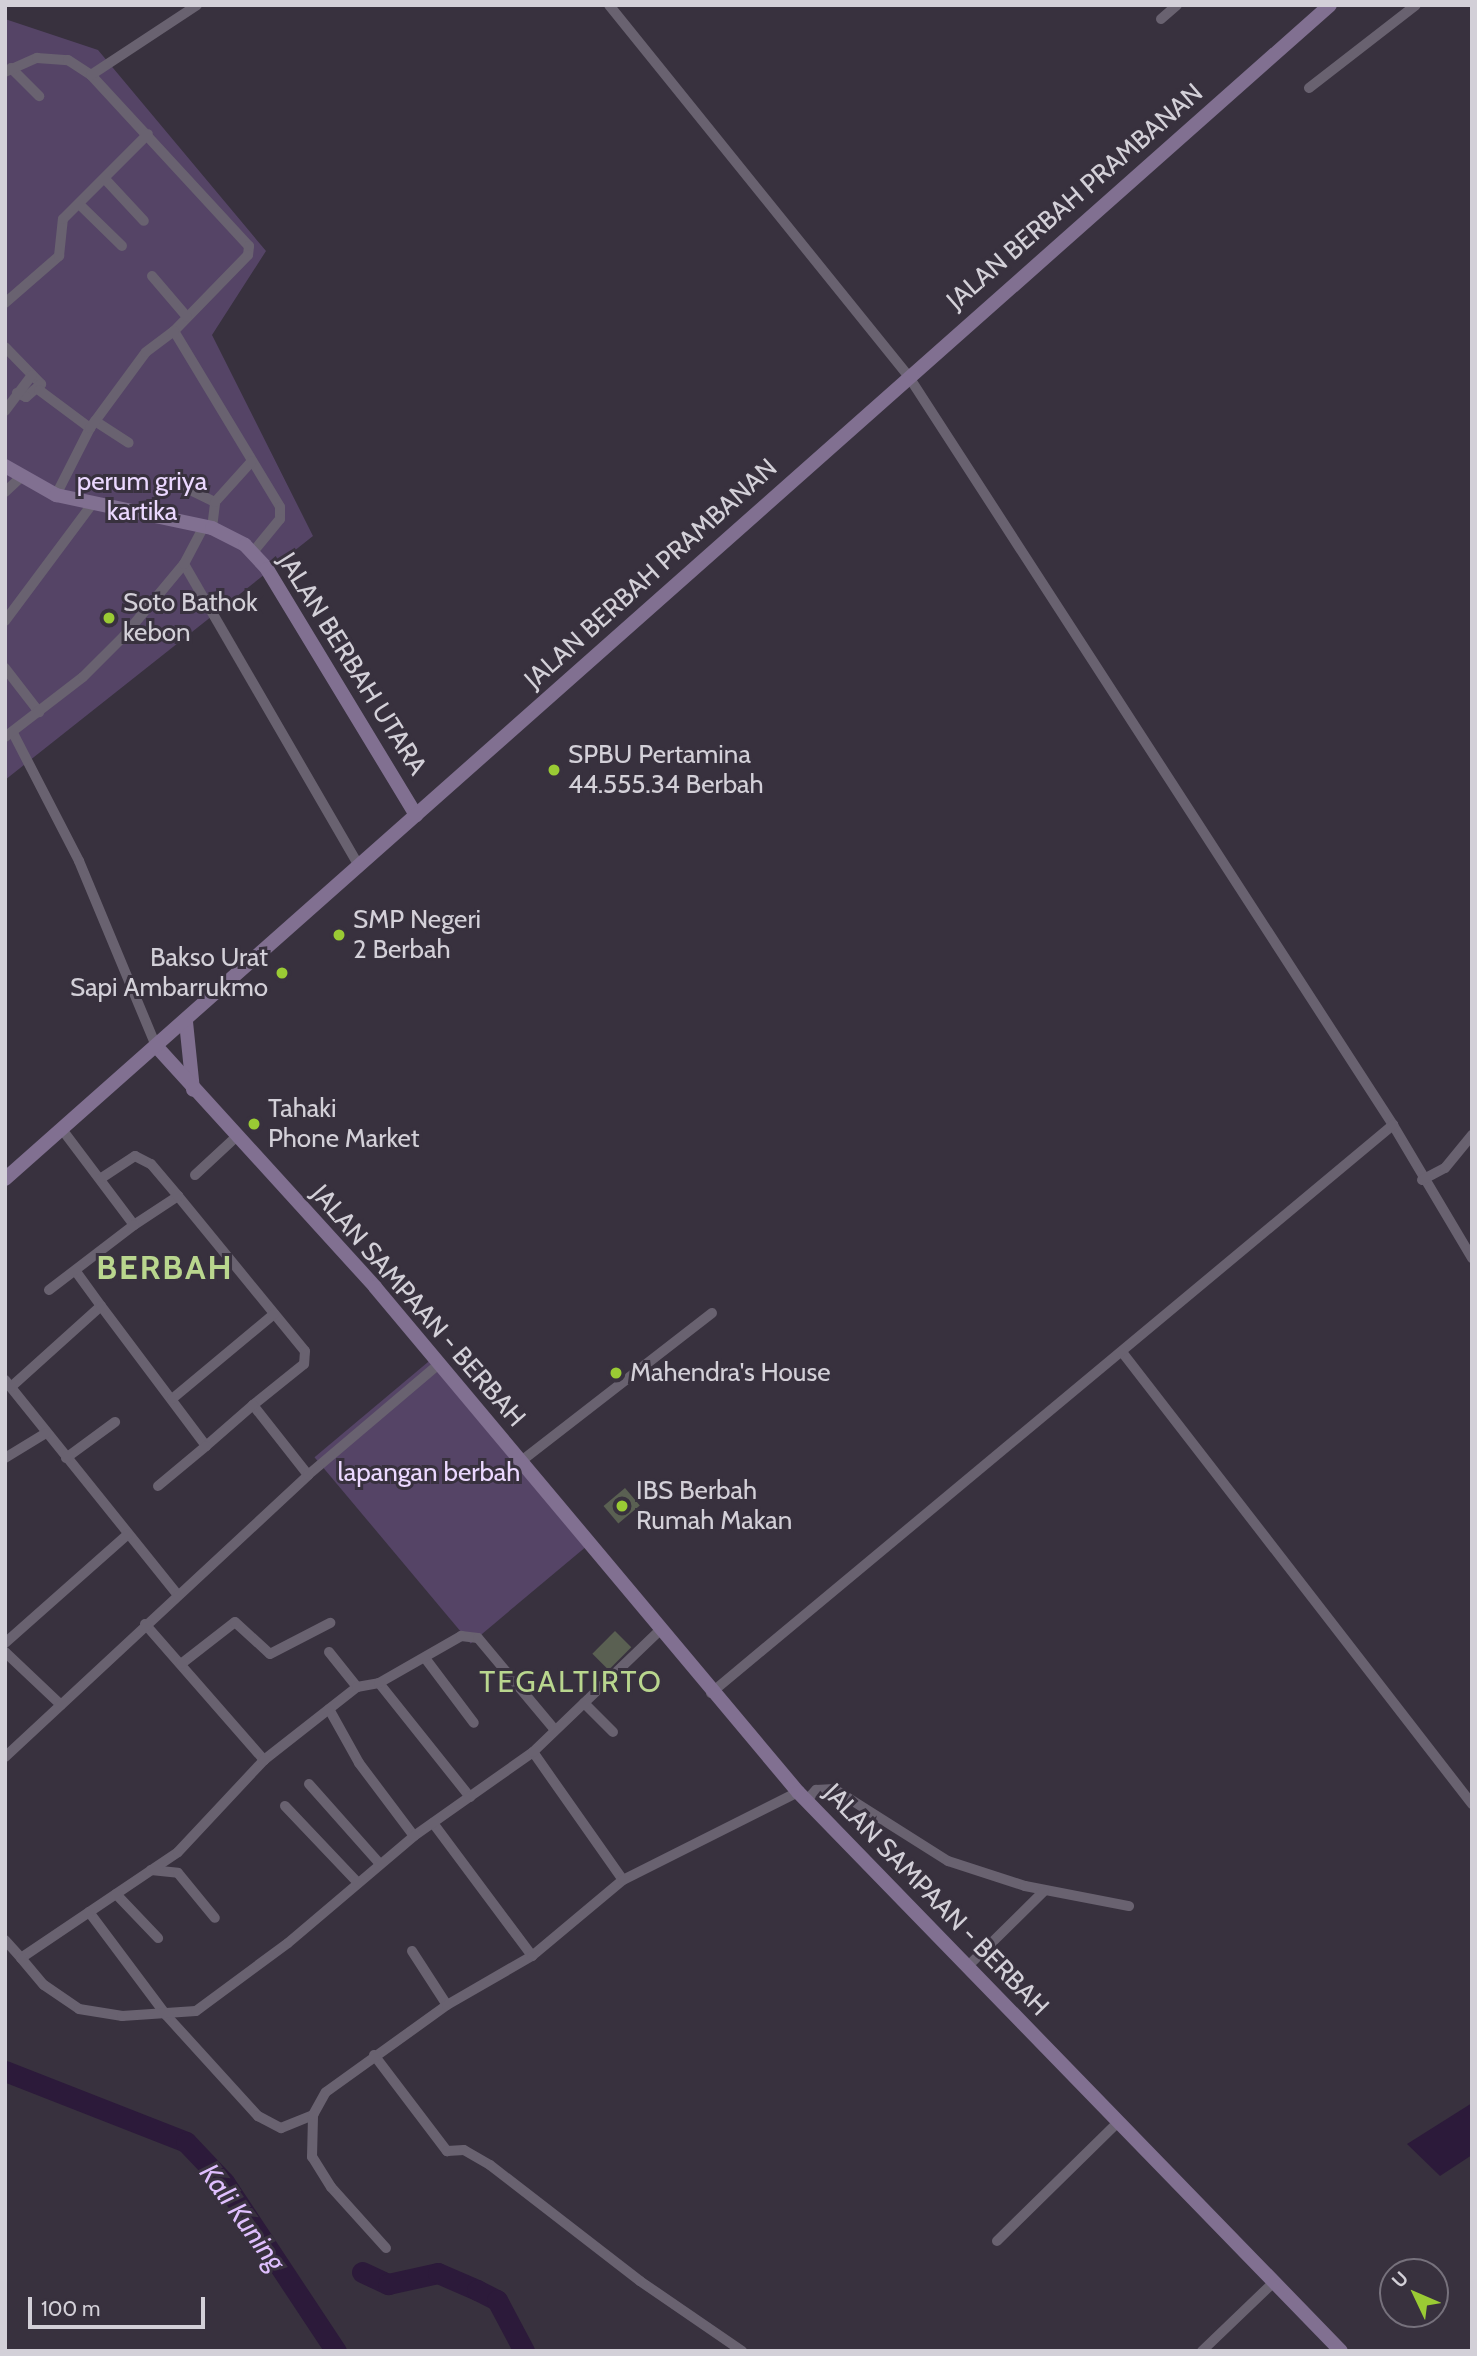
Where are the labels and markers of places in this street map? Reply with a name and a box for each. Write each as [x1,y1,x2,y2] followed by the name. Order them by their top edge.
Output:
[123,587,258,648] place label: Soto Bathok kebon
[101,610,117,626] marker: Soto Bathok kebon
[568,739,764,800] place label: SPBU Pertamina 44.555.34 Berbah
[546,762,562,778] marker: SPBU Pertamina 44.555.34 Berbah
[353,904,481,965] place label: SMP Negeri 2 Berbah
[331,927,347,943] marker: SMP Negeri 2 Berbah
[70,942,268,1004] place label: Bakso Urat Sapi Ambarrukmo
[274,965,290,981] marker: Bakso Urat Sapi Ambarrukmo
[268,1093,420,1154] place label: Tahaki Phone Market
[246,1116,262,1132] marker: Tahaki Phone Market
[630,1357,831,1389] place label: Mahendra's House
[608,1365,624,1381] marker: Mahendra's House
[636,1475,792,1536] place label: IBS Berbah Rumah Makan
[614,1498,630,1514] marker: IBS Berbah Rumah Makan

